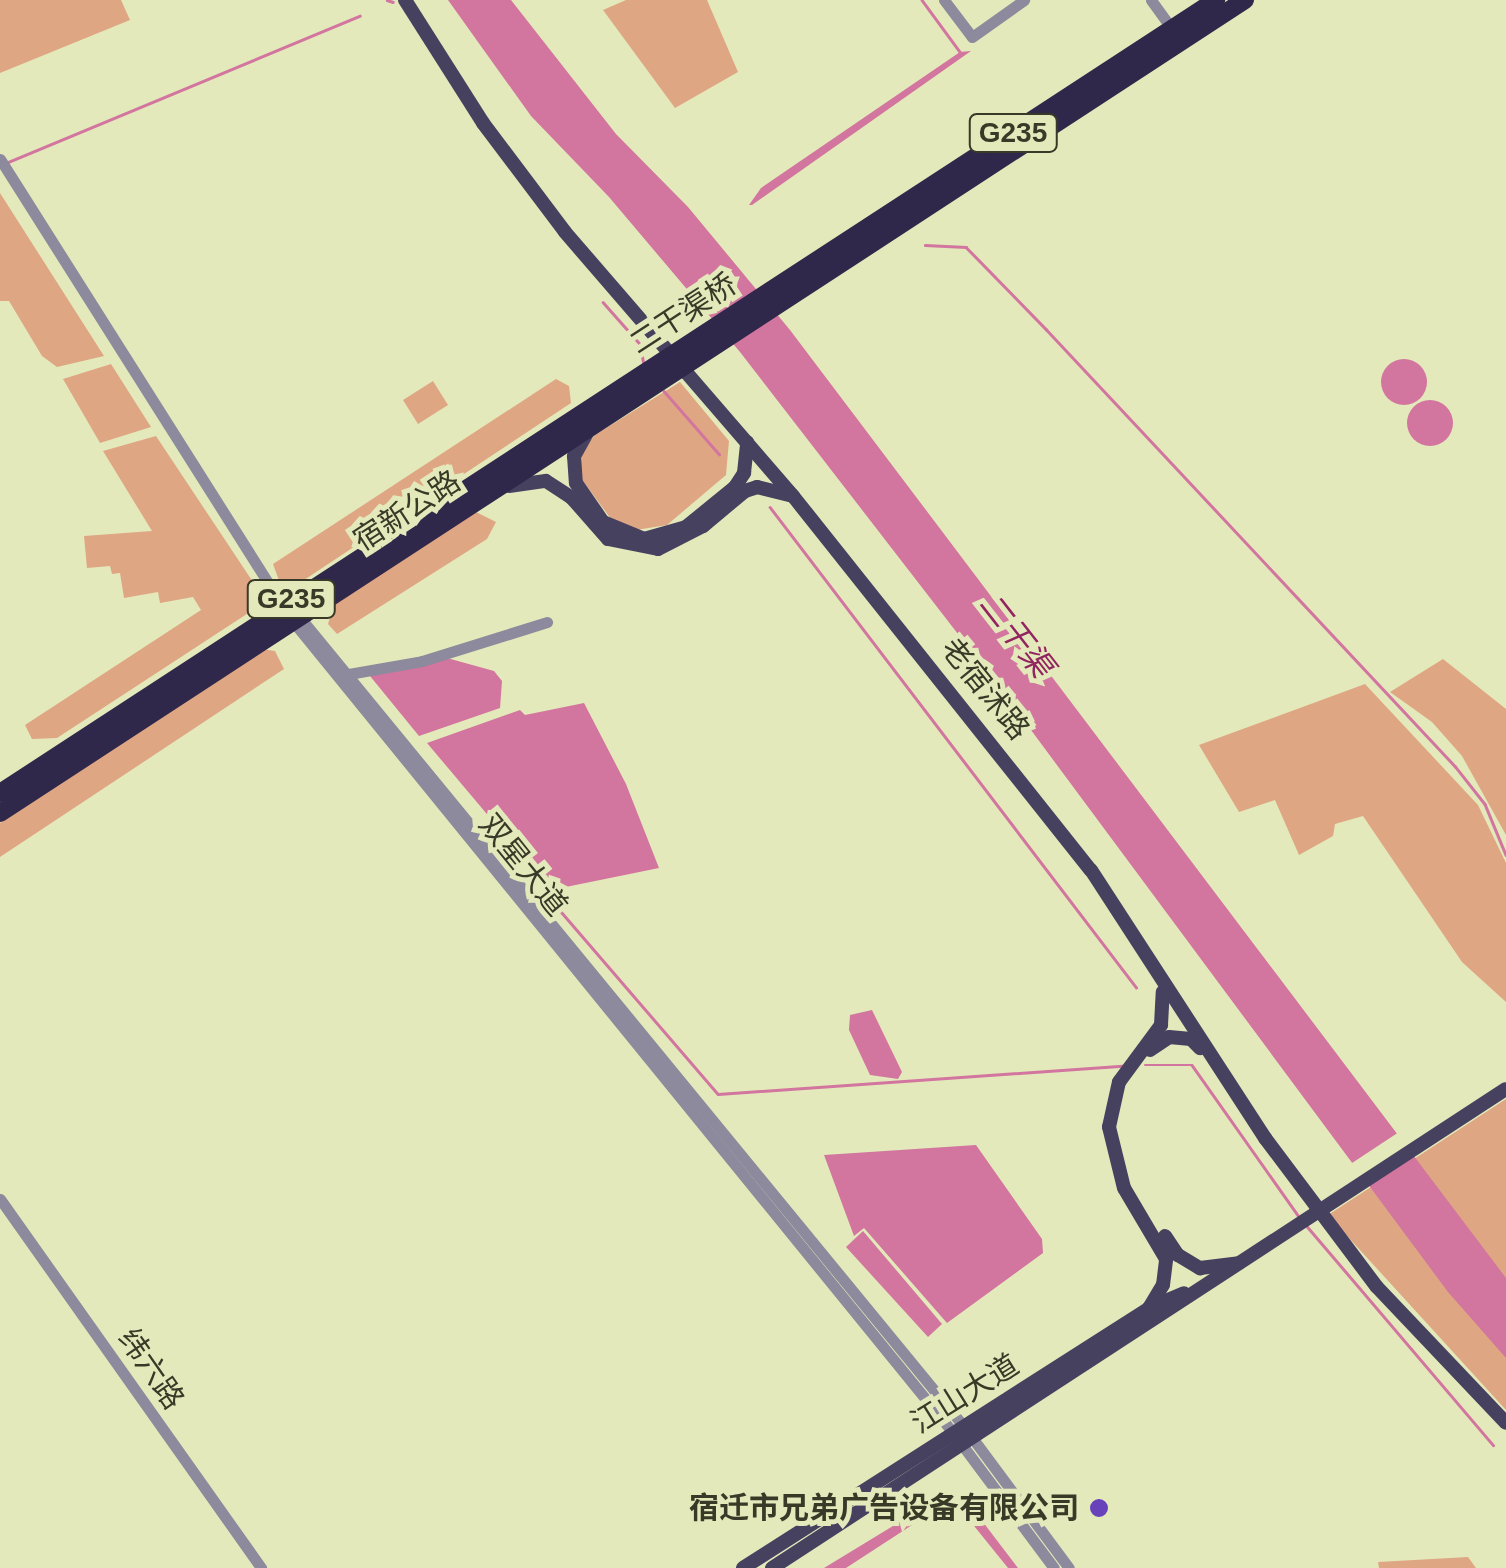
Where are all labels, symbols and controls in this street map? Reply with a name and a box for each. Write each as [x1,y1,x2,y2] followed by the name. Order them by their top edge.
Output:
[968,110,1058,156] road number: G235
[623,266,743,362] street label: 二干渠桥
[347,463,467,559] street label: 宿新公路
[246,576,336,622] road number: G235
[971,585,1061,685] water label: 二干渠
[933,631,1037,747] street label: 老宿沭路
[471,807,575,923] street label: 双星大道
[110,1322,192,1416] street label: 纬六路
[905,1347,1025,1441] street label: 江山大道
[689,1490,1079,1526] place label: 宿迁市兄弟广告设备有限公司
[1088,1497,1110,1519] marker: 宿迁市兄弟广告设备有限公司

